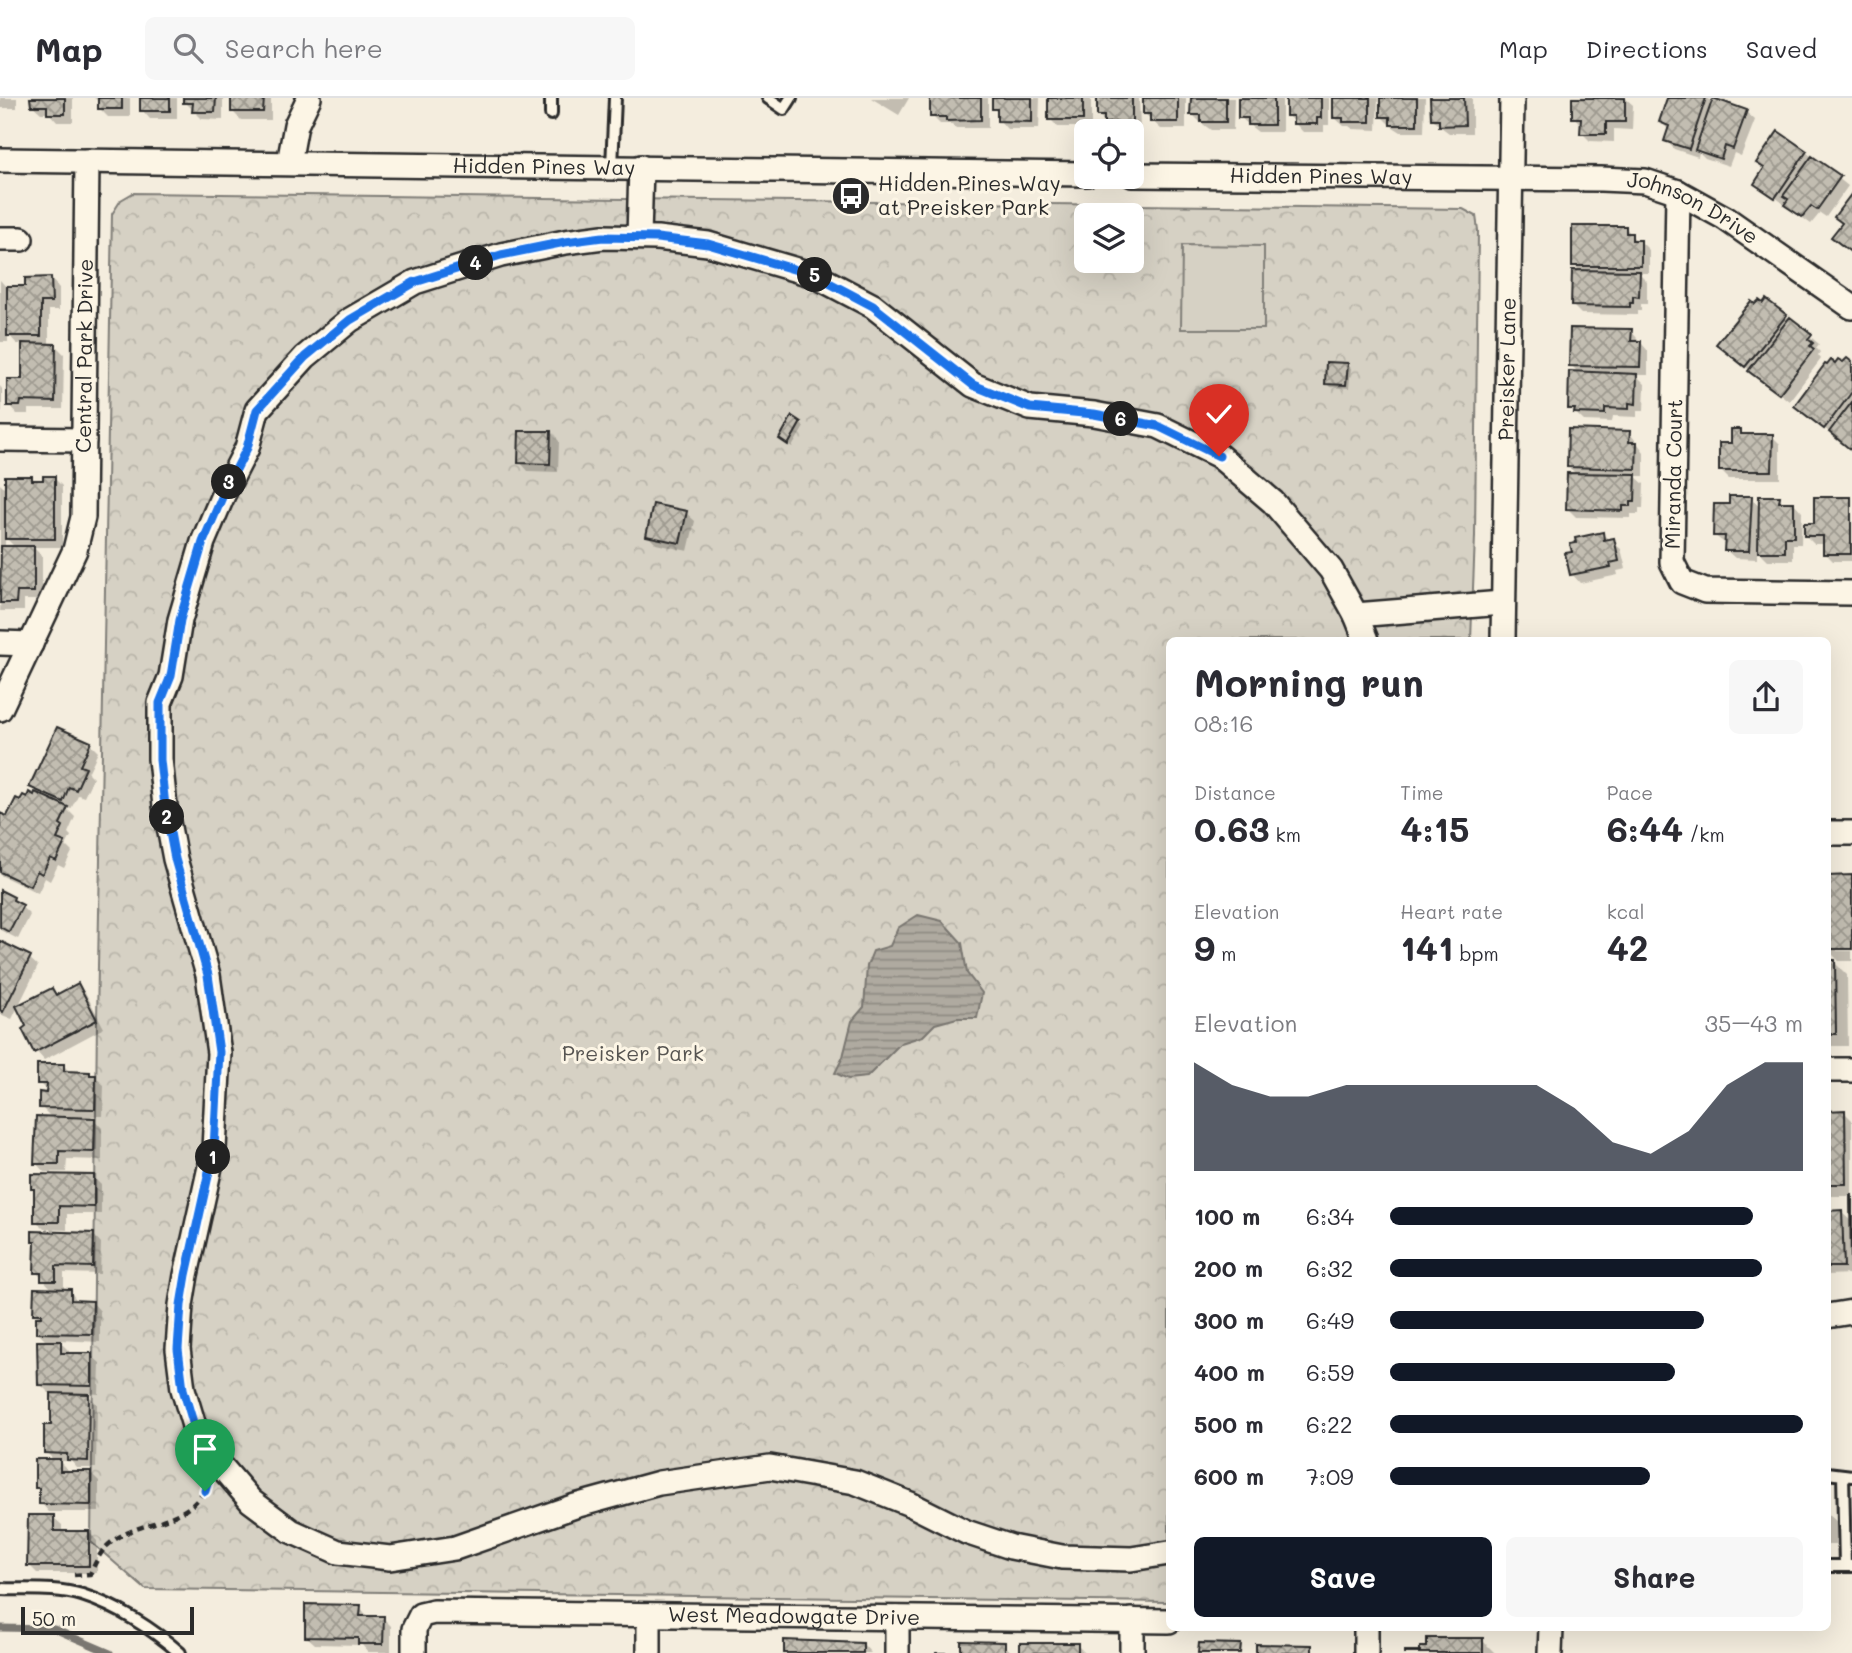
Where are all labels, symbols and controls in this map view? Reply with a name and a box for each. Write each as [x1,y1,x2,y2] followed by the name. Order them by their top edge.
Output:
[145,17,635,80] search box
[35,27,103,70] text: Map
[169,29,207,67] icon: search
[225,31,383,65] text: Search here
[1499,33,1548,64] text: Map
[1586,33,1708,64] text: Directions
[1746,33,1817,64] text: Saved
[1074,119,1144,273] map controls
[1074,119,1144,189] button: locate
[452,151,636,180] street label: Hidden Pines Way
[1229,161,1413,189] street label: Hidden Pines Way
[1626,165,1764,249] street label: Johnson Drive
[878,169,1061,220] place label: Hidden Pines Way at Preisker Park
[830,175,872,217] bus stop icon: Hidden Pines Way at Preisker Park
[1074,203,1144,273] button: layers
[458,246,494,280] pin: 4
[469,250,482,275] text: 4
[69,258,98,453] street label: Central Park Drive
[798,258,832,292] pin: 5
[809,262,820,287] text: 5
[1491,297,1521,441] street label: Preisker Lane
[1189,384,1249,456] pin
[1200,395,1238,433] icon: check
[1658,399,1687,549] street label: Miranda Court
[1104,402,1138,436] pin: 6
[1115,406,1126,431] text: 6
[212,464,246,500] pin: 3
[223,469,234,494] text: 3
[1194,657,1424,707] text: Morning run
[1729,660,1803,734] button: share
[1194,708,1253,738] text: 08:16
[1194,780,1276,805] text: Distance
[1400,780,1444,805] text: Time
[1607,780,1653,805] text: Pace
[150,800,184,834] pin: 2
[161,804,172,829] text: 2
[1194,805,1269,851] text: 0.63
[1400,805,1470,851] text: 4:15
[1607,805,1683,851] text: 6:44
[1269,822,1301,847] text: km
[1683,822,1725,847] text: /km
[1194,899,1279,924] text: Elevation
[1400,899,1503,924] text: Heart rate
[1607,899,1645,924] text: kcal
[1194,924,1215,970] text: 9
[1400,924,1454,970] text: 141
[1607,924,1648,970] text: 42
[1215,941,1236,966] text: m
[1454,941,1499,966] text: bpm
[1194,1008,1297,1038] text: Elevation
[1705,1008,1803,1038] text: 35–43 m
[562,1039,704,1066] park label: Preisker Park
[196,1140,230,1174] pin: 1
[208,1144,217,1169] text: 1
[1194,1201,1260,1231] text: 100 m
[1306,1201,1354,1231] text: 6:34
[1194,1253,1263,1283] text: 200 m
[1306,1253,1353,1283] text: 6:32
[1194,1305,1264,1335] text: 300 m
[1306,1305,1354,1335] text: 6:49
[1194,1357,1265,1387] text: 400 m
[1306,1357,1354,1387] text: 6:59
[1194,1409,1264,1439] text: 500 m
[1306,1409,1353,1439] text: 6:22
[175,1419,235,1491] pin
[186,1430,224,1468] icon: arrive
[1194,1461,1264,1491] text: 600 m
[1306,1461,1354,1491] text: 7:09
[1194,1537,1492,1617] button: Save
[1506,1537,1803,1617] button: Share
[668,1600,920,1630] street label: West Meadowgate Drive
[21,1604,194,1636] scale bar
[32,1606,76,1631] text: 50 m

